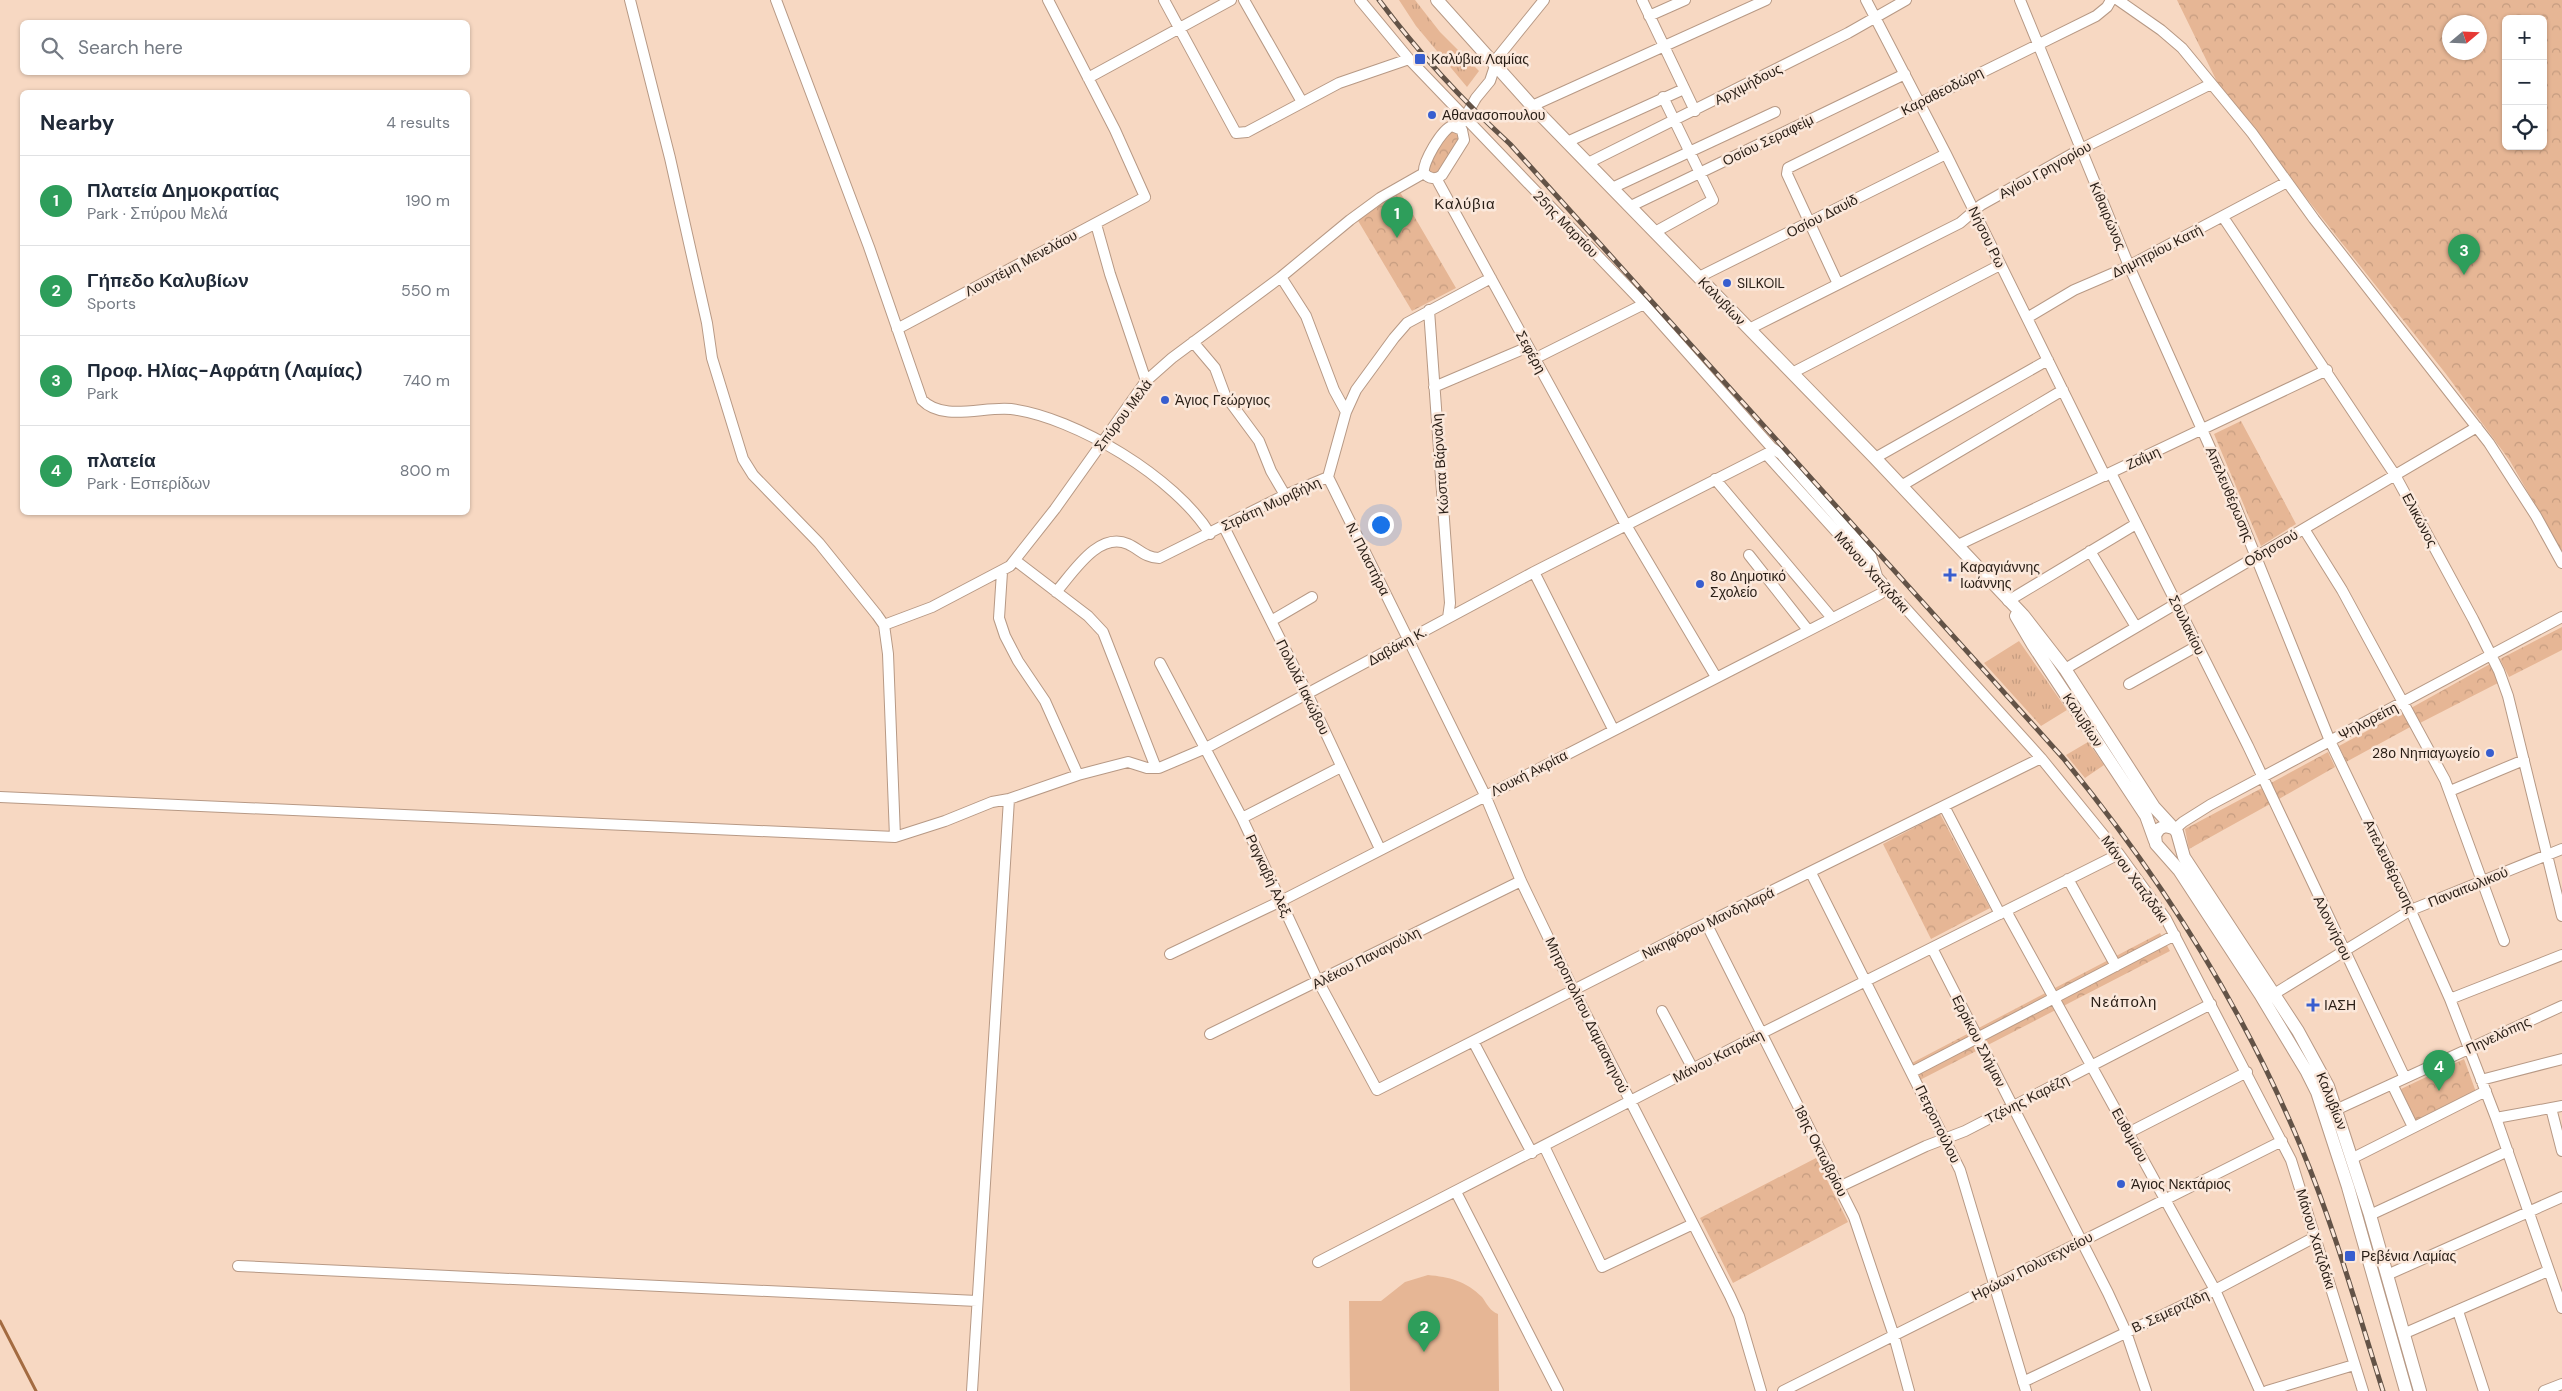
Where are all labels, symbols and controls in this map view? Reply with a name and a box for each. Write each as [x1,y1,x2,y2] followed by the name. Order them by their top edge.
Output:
[2442,15,2487,60] north arrow
[2502,15,2547,150] map controls
[2502,15,2547,60] button: +
[20,20,470,75] search box
[38,34,66,62] icon: search
[78,35,183,60] text: Search here
[1431,50,1529,68] place label: Καλύβια Λαμίας
[1413,52,1427,66] marker: Καλύβια Λαμίας
[1711,59,1785,109] street label: Αρχιμήδους
[2502,60,2547,105] button: −
[1898,63,1986,119] street label: Καραθεοδώρη
[2502,105,2547,150] button: locate
[1442,106,1545,124] place label: Αθανασοπουλου
[40,109,114,137] text: Nearby
[1426,109,1438,121] marker: Αθανασοπουλου
[1719,110,1817,170] street label: Οσίου Σεραφείμ
[386,112,450,133] text: 4 results
[1996,137,2094,203] street label: Αγίου Γρηγορίου
[87,178,280,203] text: Πλατεία Δημοκρατίας
[2086,179,2130,253] street label: Κιθαιρώνος
[1529,187,1603,261] street label: 25ης Μαρτίου
[53,190,59,211] text: 1
[406,190,450,211] text: 190 m
[1783,190,1861,242] street label: Οσίου Δαυίδ
[1434,194,1496,214] district label: Καλύβια
[1381,197,1413,238] pin: 1
[87,203,228,224] text: Park · Σπύρου Μελά
[1964,203,2010,271] street label: Νήσου Ρω
[2109,220,2205,282] street label: Δημητρίου Κατή
[962,226,1080,300] street label: Λουντέμη Μενελάου
[2448,234,2480,275] pin: 3
[87,268,249,293] text: Γήπεδο Καλυβίων
[1694,273,1750,329] street label: Καλυβίων
[1737,274,1785,292] place label: SILKOIL
[1721,277,1733,289] marker: SILKOIL
[51,280,61,301] text: 2
[401,280,450,301] text: 550 m
[87,293,136,314] text: Sports
[1512,328,1550,376] street label: Σεφέρη
[87,358,363,383] text: Προφ. Ηλίας-Αφράτη (Λαμίας)
[51,370,61,391] text: 3
[403,370,450,391] text: 740 m
[1090,376,1156,454] street label: Σπύρου Μελά
[87,383,119,404] text: Park
[1175,391,1270,409] place label: Ὰγιος Γεώργιος
[1159,394,1171,406] marker: Ὰγιος Γεώργιος
[1427,413,1453,515] street label: Κώστα Βάρναλη
[2123,442,2163,474] street label: Ζαΐμη
[2202,444,2258,545] street label: Απελευθέρωσης
[87,448,156,473] text: πλατεία
[51,460,61,481] text: 4
[400,460,450,481] text: 800 m
[87,473,210,494] text: Park · Εσπερίδων
[1218,473,1324,535] street label: Στράτη Μυριβήλη
[2398,490,2442,550] street label: Ελικώνος
[1368,512,1394,538] your location
[1342,519,1394,599] street label: Ν. Πλαστήρα
[2241,525,2301,571] street label: Οδησσού
[1831,527,1913,617] street label: Μάνου Χατζιδάκι
[1960,558,2040,592] place label: Καραγιάννης Ιωάννης
[1710,567,1786,601] place label: 8ο Δημοτικό Σχολείο
[1944,569,1956,581] marker: Καραγιάννης Ιωάννης
[1694,578,1706,590] marker: 8ο Δημοτικό Σχολείο
[2165,592,2209,658] street label: Σουλακίου
[1365,622,1430,669] street label: Δαβάκη Κ.
[1272,636,1334,738] street label: Πολυλά Ιακώβου
[2059,690,2107,750] street label: Καλυβίων
[2335,698,2401,744] street label: Ψηλορείτη
[2372,744,2480,762] place label: 28ο Νηπιαγωγείο
[1487,746,1571,800] street label: Λουκή Ακρίτα
[2484,747,2496,759] marker: 28ο Νηπιαγωγείο
[2360,816,2420,916] street label: Απελευθέρωσης
[1242,831,1296,921] street label: Ραγκαβή Αλεξ,
[2097,832,2173,926] street label: Μάνου Χατζιδάκι
[2425,863,2511,911] street label: Παναιτωλικού
[1639,883,1777,963] street label: Νικηφόρου Μανδηλαρά
[2310,893,2356,963] street label: Αλοννήσου
[1309,923,1423,993] street label: Αλέκου Παναγούλη
[1541,934,1633,1096] street label: Μητροπολίτου Δαμασκηνού
[1948,992,2010,1090] street label: Ερρίκου Σλήμαν
[2091,992,2157,1012] district label: Νεάπολη
[2324,996,2356,1014] place label: ΙΑΣΗ
[2306,998,2320,1012] marker: ΙΑΣΗ
[2463,1012,2533,1058] street label: Πηνελόπης
[1670,1025,1766,1087] street label: Μάνου Κατράκη
[2423,1050,2455,1091] pin: 4
[2312,1069,2352,1133] street label: Καλυβίων
[1982,1070,2072,1128] street label: Τζένης Καρέζη
[1911,1082,1965,1166] street label: Πετροπούλου
[1790,1102,1852,1200] street label: 18ης Οκτωβρίου
[2108,1105,2152,1165] street label: Ευθυμίου
[2131,1175,2231,1193] place label: Άγιος Νεκτάριος
[2115,1178,2127,1190] marker: Άγιος Νεκτάριος
[2292,1187,2340,1291] street label: Μάνου Χατζιδάκι
[1968,1228,2096,1304] street label: Ηρώων Πολυτεχνείου
[2361,1247,2457,1265] place label: Ρεβένια Λαμίας
[2343,1249,2357,1263] marker: Ρεβένια Λαμίας
[2129,1285,2211,1337] street label: Β. Σεμερτζίδη
[1408,1311,1440,1352] pin: 2

